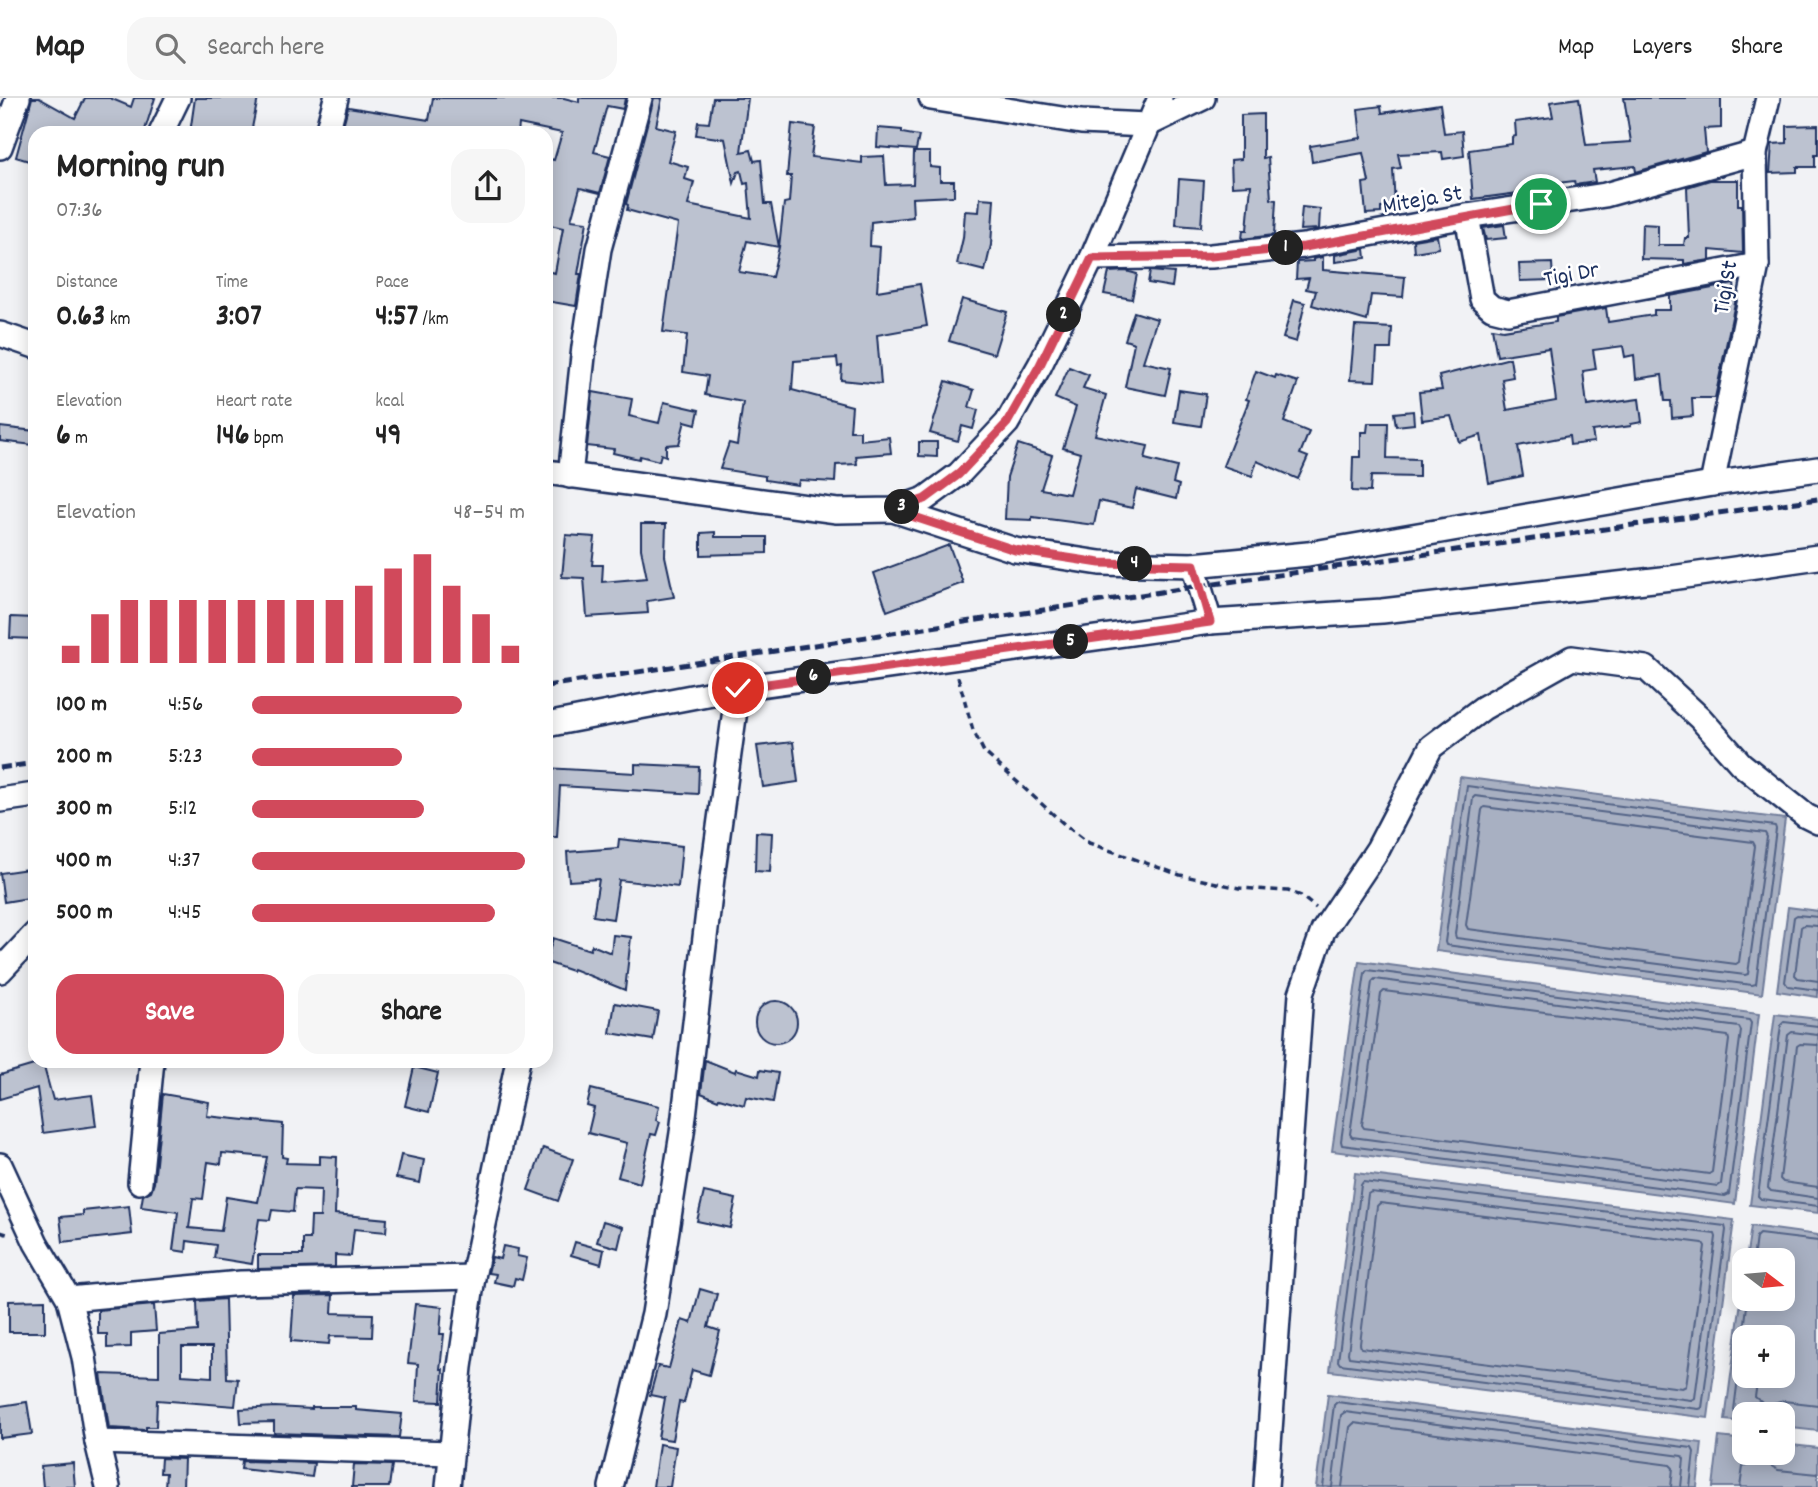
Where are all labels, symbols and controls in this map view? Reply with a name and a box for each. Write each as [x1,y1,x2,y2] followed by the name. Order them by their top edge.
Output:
[127,17,617,80] search box
[35,25,85,72] text: Map
[151,29,189,67] icon: search
[207,30,325,67] text: Search here
[1558,31,1594,65] text: Map
[1632,31,1693,65] text: Layers
[1731,31,1783,65] text: Share
[56,141,225,196] text: Morning run
[451,149,525,223] button: share
[1511,174,1571,234] pin
[1380,177,1465,225] street label: Miteja St
[1522,185,1560,223] icon: arrive
[56,195,103,228] text: 07:36
[1268,230,1304,266] pin: 1
[1283,234,1288,261] text: 1
[1541,254,1602,298] street label: Tigi Dr
[1706,258,1748,317] street label: Tigi St
[56,270,118,297] text: Distance
[216,270,248,297] text: Time
[375,270,409,297] text: Pace
[56,297,105,340] text: 0.63
[216,297,262,340] text: 3:07
[375,297,418,340] text: 4:57
[1046,298,1082,332] pin: 2
[1059,301,1068,328] text: 2
[105,307,131,334] text: km
[418,307,449,334] text: /km
[56,389,122,416] text: Elevation
[216,389,292,416] text: Heart rate
[375,389,404,416] text: kcal
[56,416,71,459] text: 6
[216,416,249,459] text: 146
[375,416,402,459] text: 49
[71,426,88,453] text: m
[249,426,284,453] text: bpm
[884,490,920,524] pin: 3
[897,493,906,520] text: 3
[56,497,136,530] text: Elevation
[454,497,525,530] text: 48–54 m
[1118,546,1152,582] pin: 4
[1131,550,1138,577] text: 4
[1054,624,1088,660] pin: 5
[1066,628,1075,655] text: 5
[708,658,768,718] pin
[796,660,832,694] pin: 6
[809,663,818,690] text: 6
[719,669,757,707] icon: check
[56,689,107,722] text: 100 m
[168,689,203,722] text: 4:56
[56,741,112,774] text: 200 m
[168,741,203,774] text: 5:23
[56,793,112,826] text: 300 m
[168,793,198,826] text: 5:12
[56,845,112,878] text: 400 m
[168,845,200,878] text: 4:37
[56,897,113,930] text: 500 m
[168,897,202,930] text: 4:45
[56,974,284,1054] button: Save
[298,974,525,1054] button: Share
[1732,1248,1796,1311] north arrow
[1732,1248,1795,1465] map controls
[1732,1325,1795,1388] button: +
[1732,1402,1795,1465] button: −

